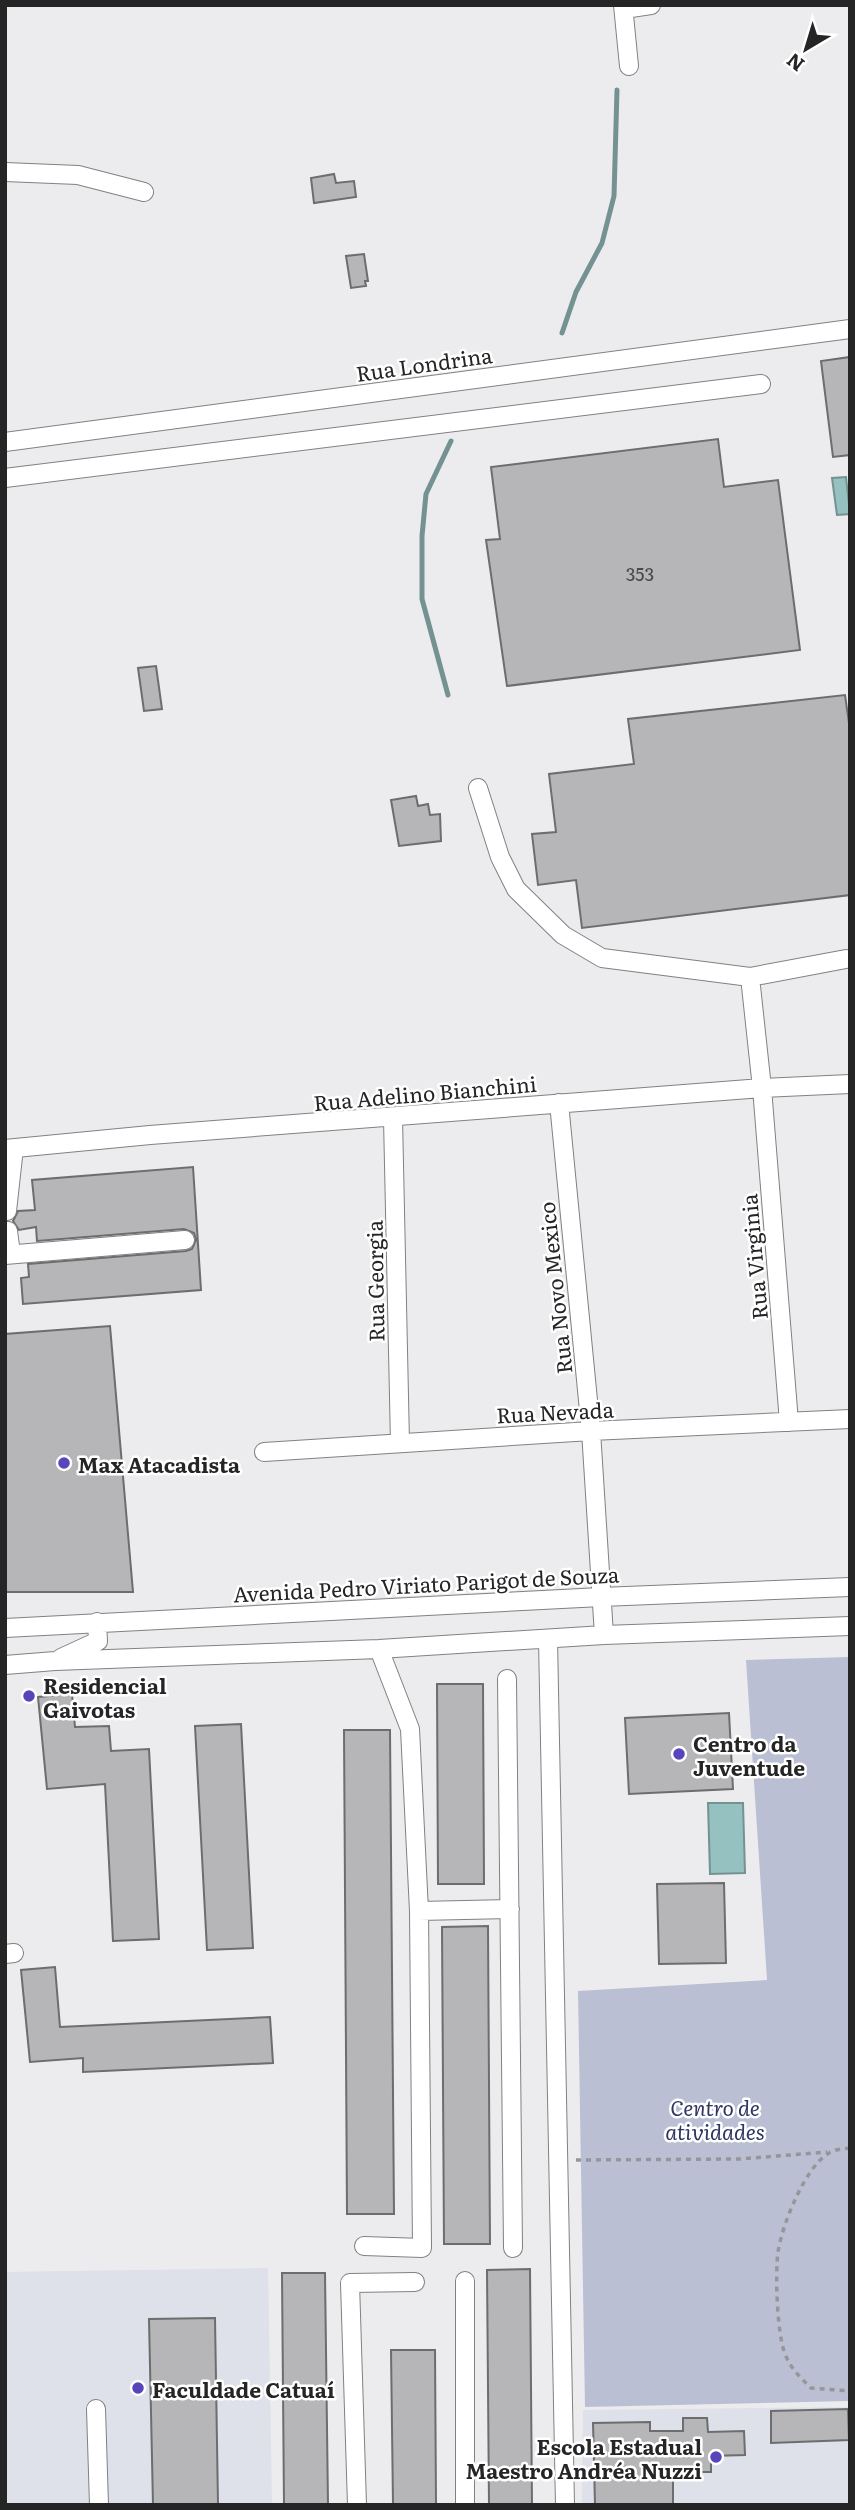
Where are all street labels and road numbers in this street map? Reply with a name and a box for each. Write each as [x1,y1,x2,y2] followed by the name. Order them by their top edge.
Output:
[354,338,495,388] street label: Rua Londrina
[312,1067,538,1117] street label: Rua Adelino Bianchini
[732,1192,774,1321] street label: Rua Virginia
[530,1200,578,1376] street label: Rua Novo Mexico
[357,1219,391,1342] street label: Rua Georgia
[495,1392,615,1430] street label: Rua Nevada
[232,1557,621,1609] street label: Avenida Pedro Viriato Parigot de Souza

